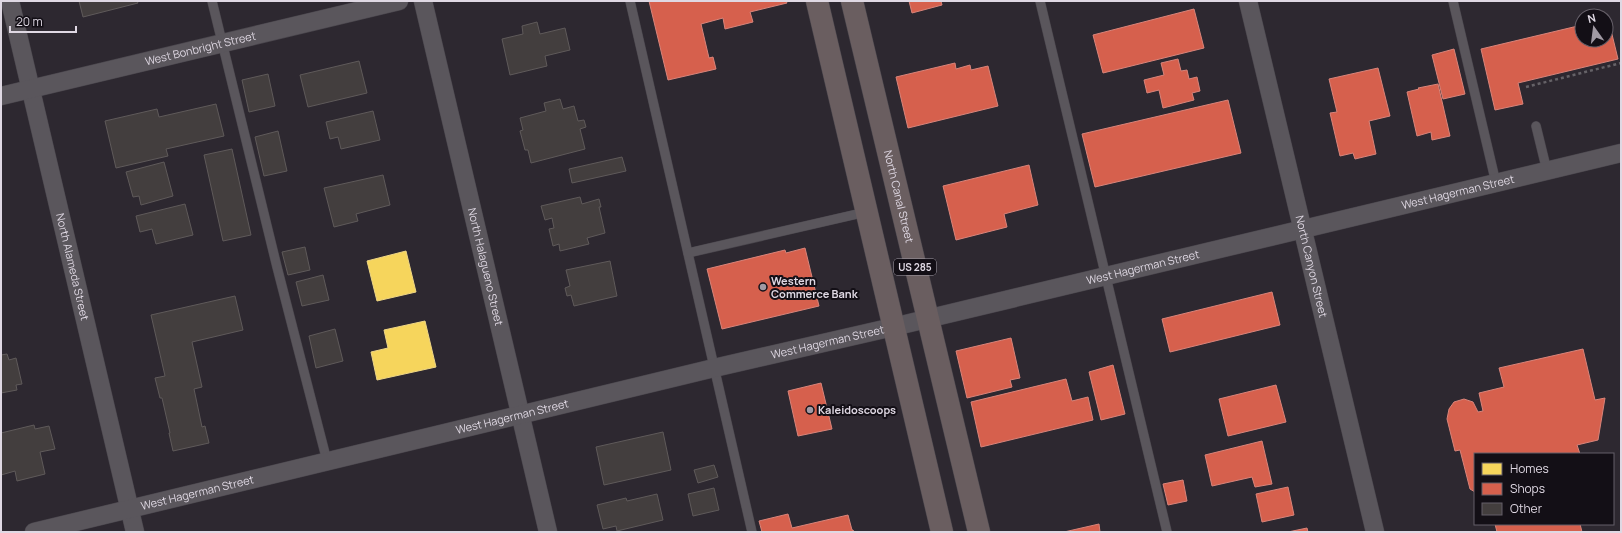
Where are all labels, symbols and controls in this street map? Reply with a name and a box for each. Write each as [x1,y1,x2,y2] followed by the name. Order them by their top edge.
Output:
[10,8,76,34] scale bar
[1574,8,1614,48] north arrow
[1586,10,1597,26] text: N
[16,13,43,30] text: 20 m
[143,27,257,68] street label: West Bonbright Street
[881,148,918,244] street label: North Canal Street
[1400,171,1516,212] street label: West Hagerman Street
[465,206,507,327] street label: North Halagueno Street
[53,211,93,322] street label: North Alameda Street
[1293,214,1331,319] street label: North Canyon Street
[1085,246,1201,288] street label: West Hagerman Street
[894,259,936,275] road number: US 285
[771,273,859,301] place label: Western Commerce Bank
[758,282,768,292] marker: Western Commerce Bank
[769,321,885,362] street label: West Hagerman Street
[454,395,570,437] street label: West Hagerman Street
[818,402,896,417] place label: Kaleidoscoops
[805,405,815,415] marker: Kaleidoscoops
[1474,453,1614,525] legend
[1510,460,1549,477] text: Homes
[139,471,255,513] street label: West Hagerman Street
[1510,480,1545,497] text: Shops
[1510,500,1543,517] text: Other

